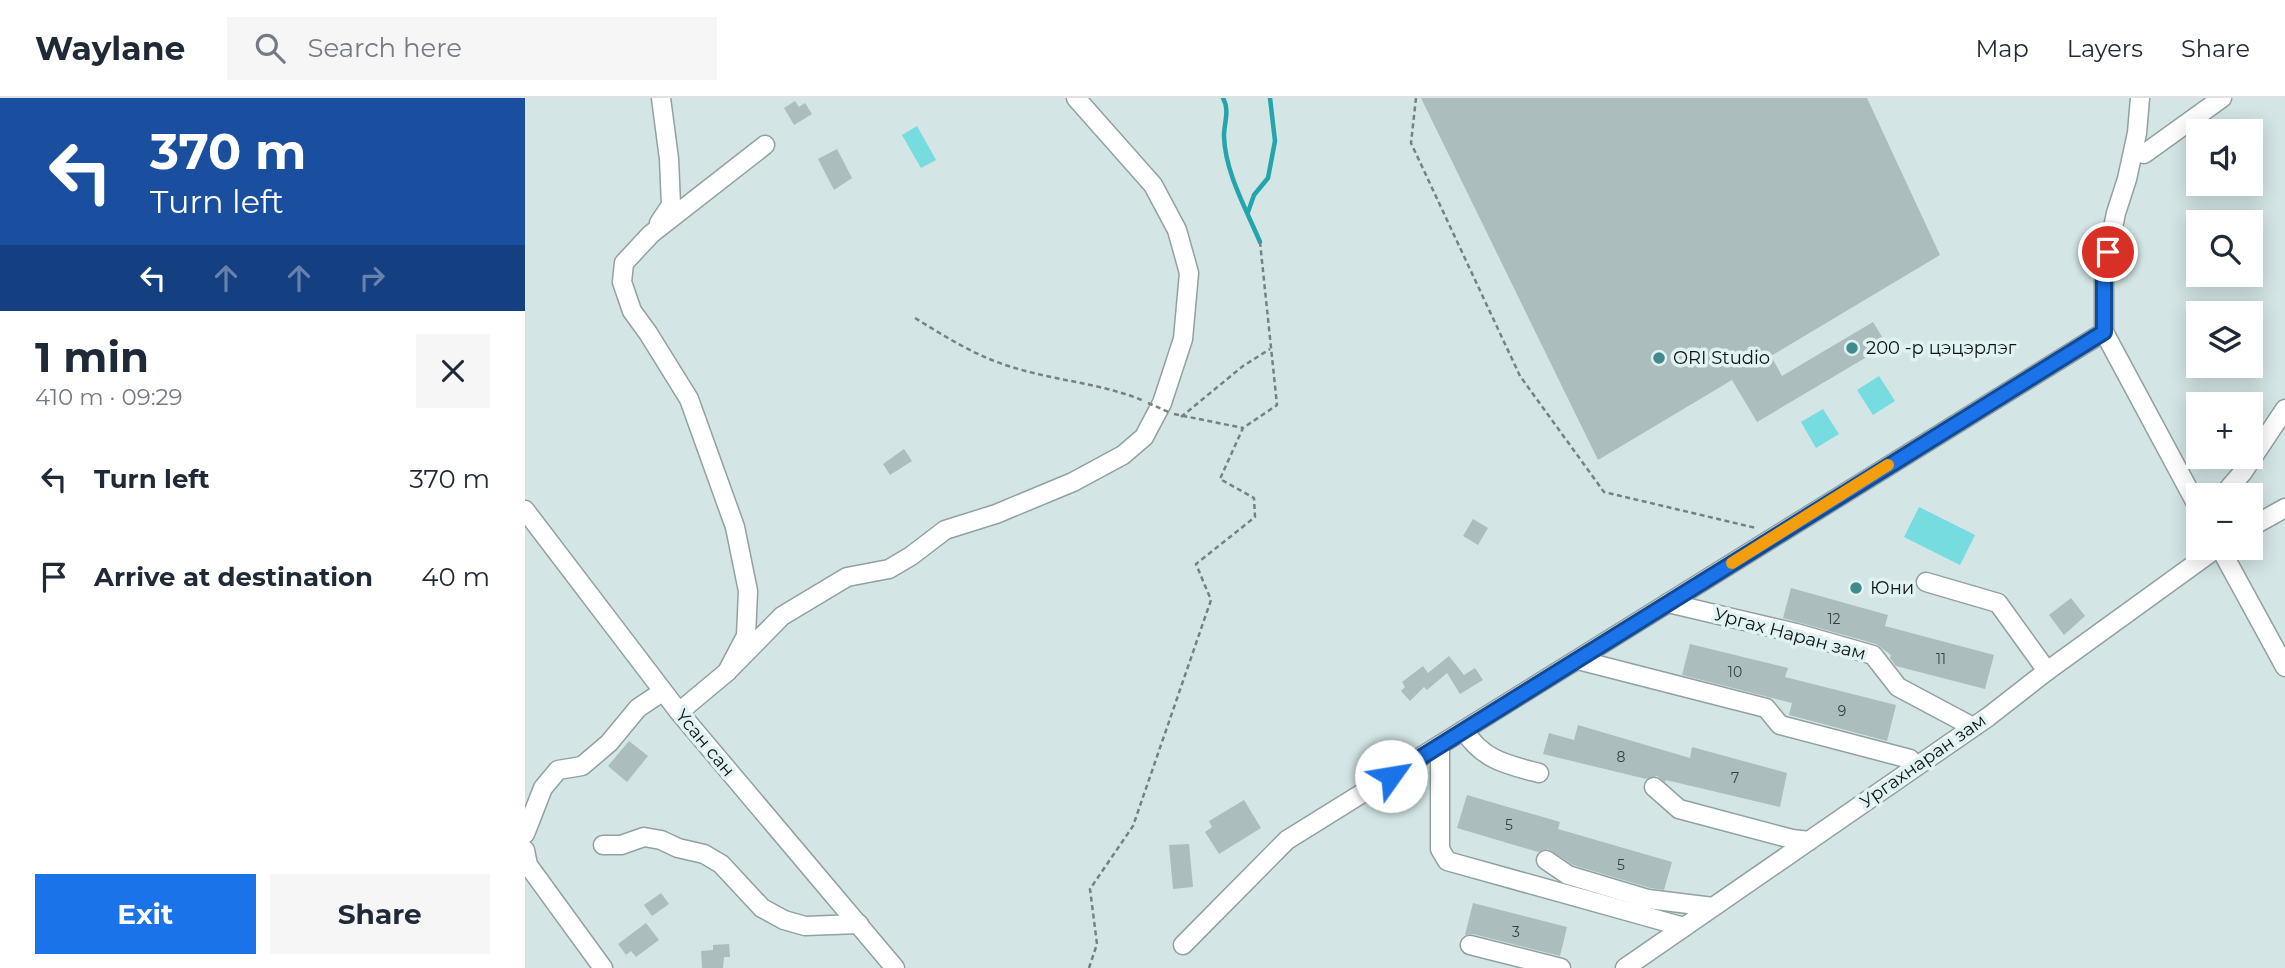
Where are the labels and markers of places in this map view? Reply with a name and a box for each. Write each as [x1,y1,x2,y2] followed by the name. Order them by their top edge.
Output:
[2078,222,2138,282] pin
[1866,337,2017,359] place label: 200 -р цэцэрлэг
[1844,340,1860,356] marker: 200 -р цэцэрлэг
[1673,347,1770,369] place label: ORI Studio
[1651,350,1667,366] marker: ORI Studio
[1870,577,1914,599] place label: Юни
[1848,580,1864,596] marker: Юни

